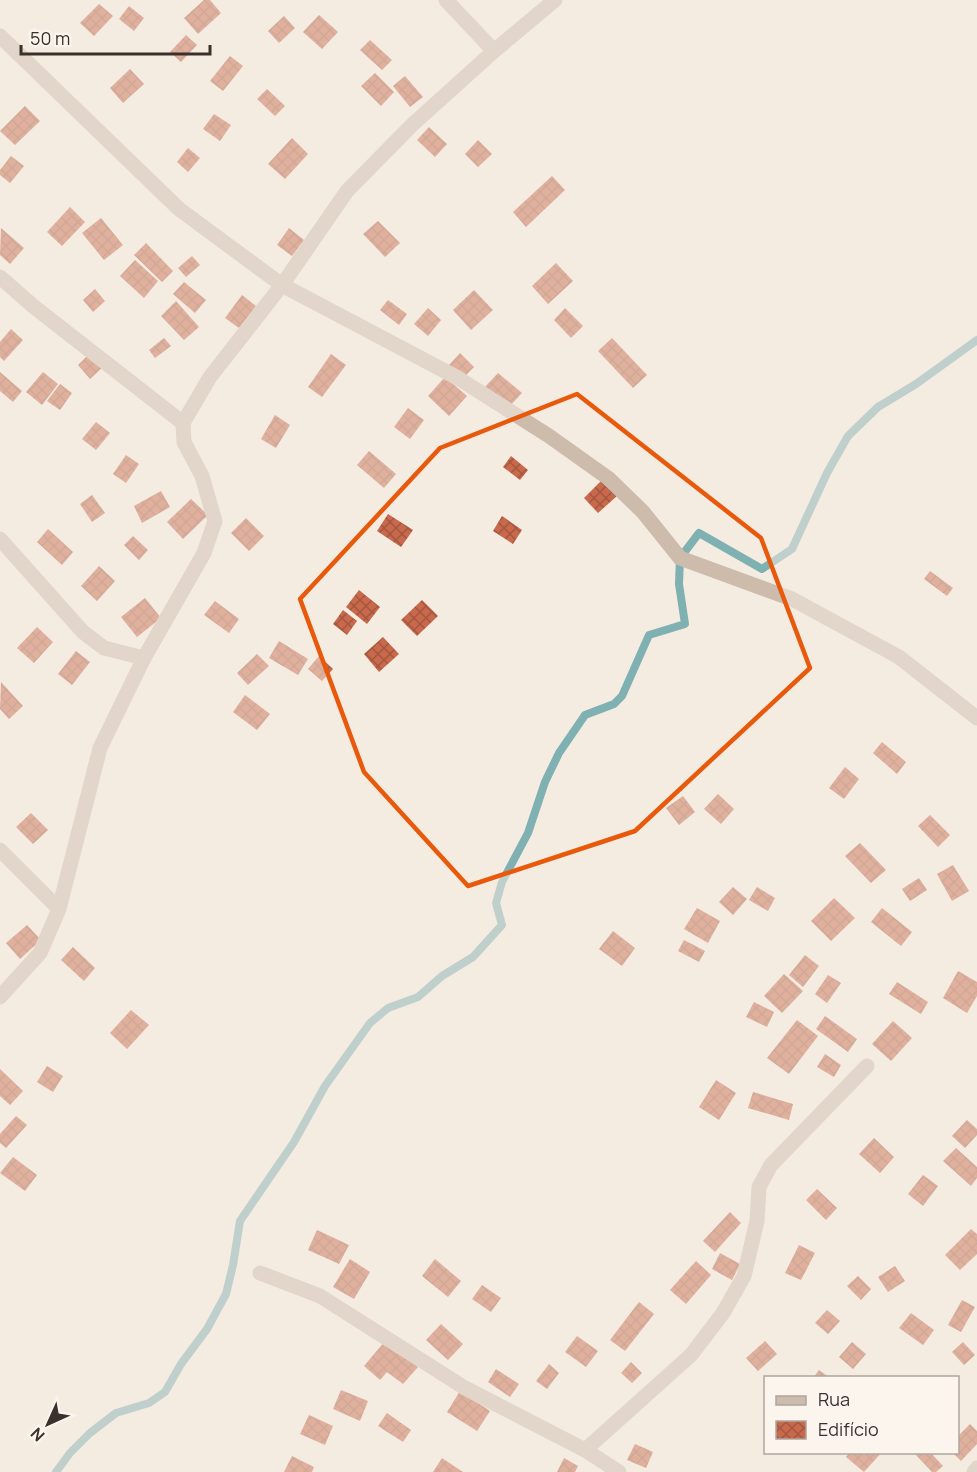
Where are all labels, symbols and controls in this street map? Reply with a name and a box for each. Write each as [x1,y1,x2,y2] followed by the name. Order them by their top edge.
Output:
[21,18,210,56] scale bar
[30,26,70,50] text: 50 m
[764,1376,959,1454] legend
[818,1387,850,1411] text: Rua
[18,1394,78,1454] north arrow
[818,1417,879,1441] text: Edifício
[26,1423,49,1446] text: N

